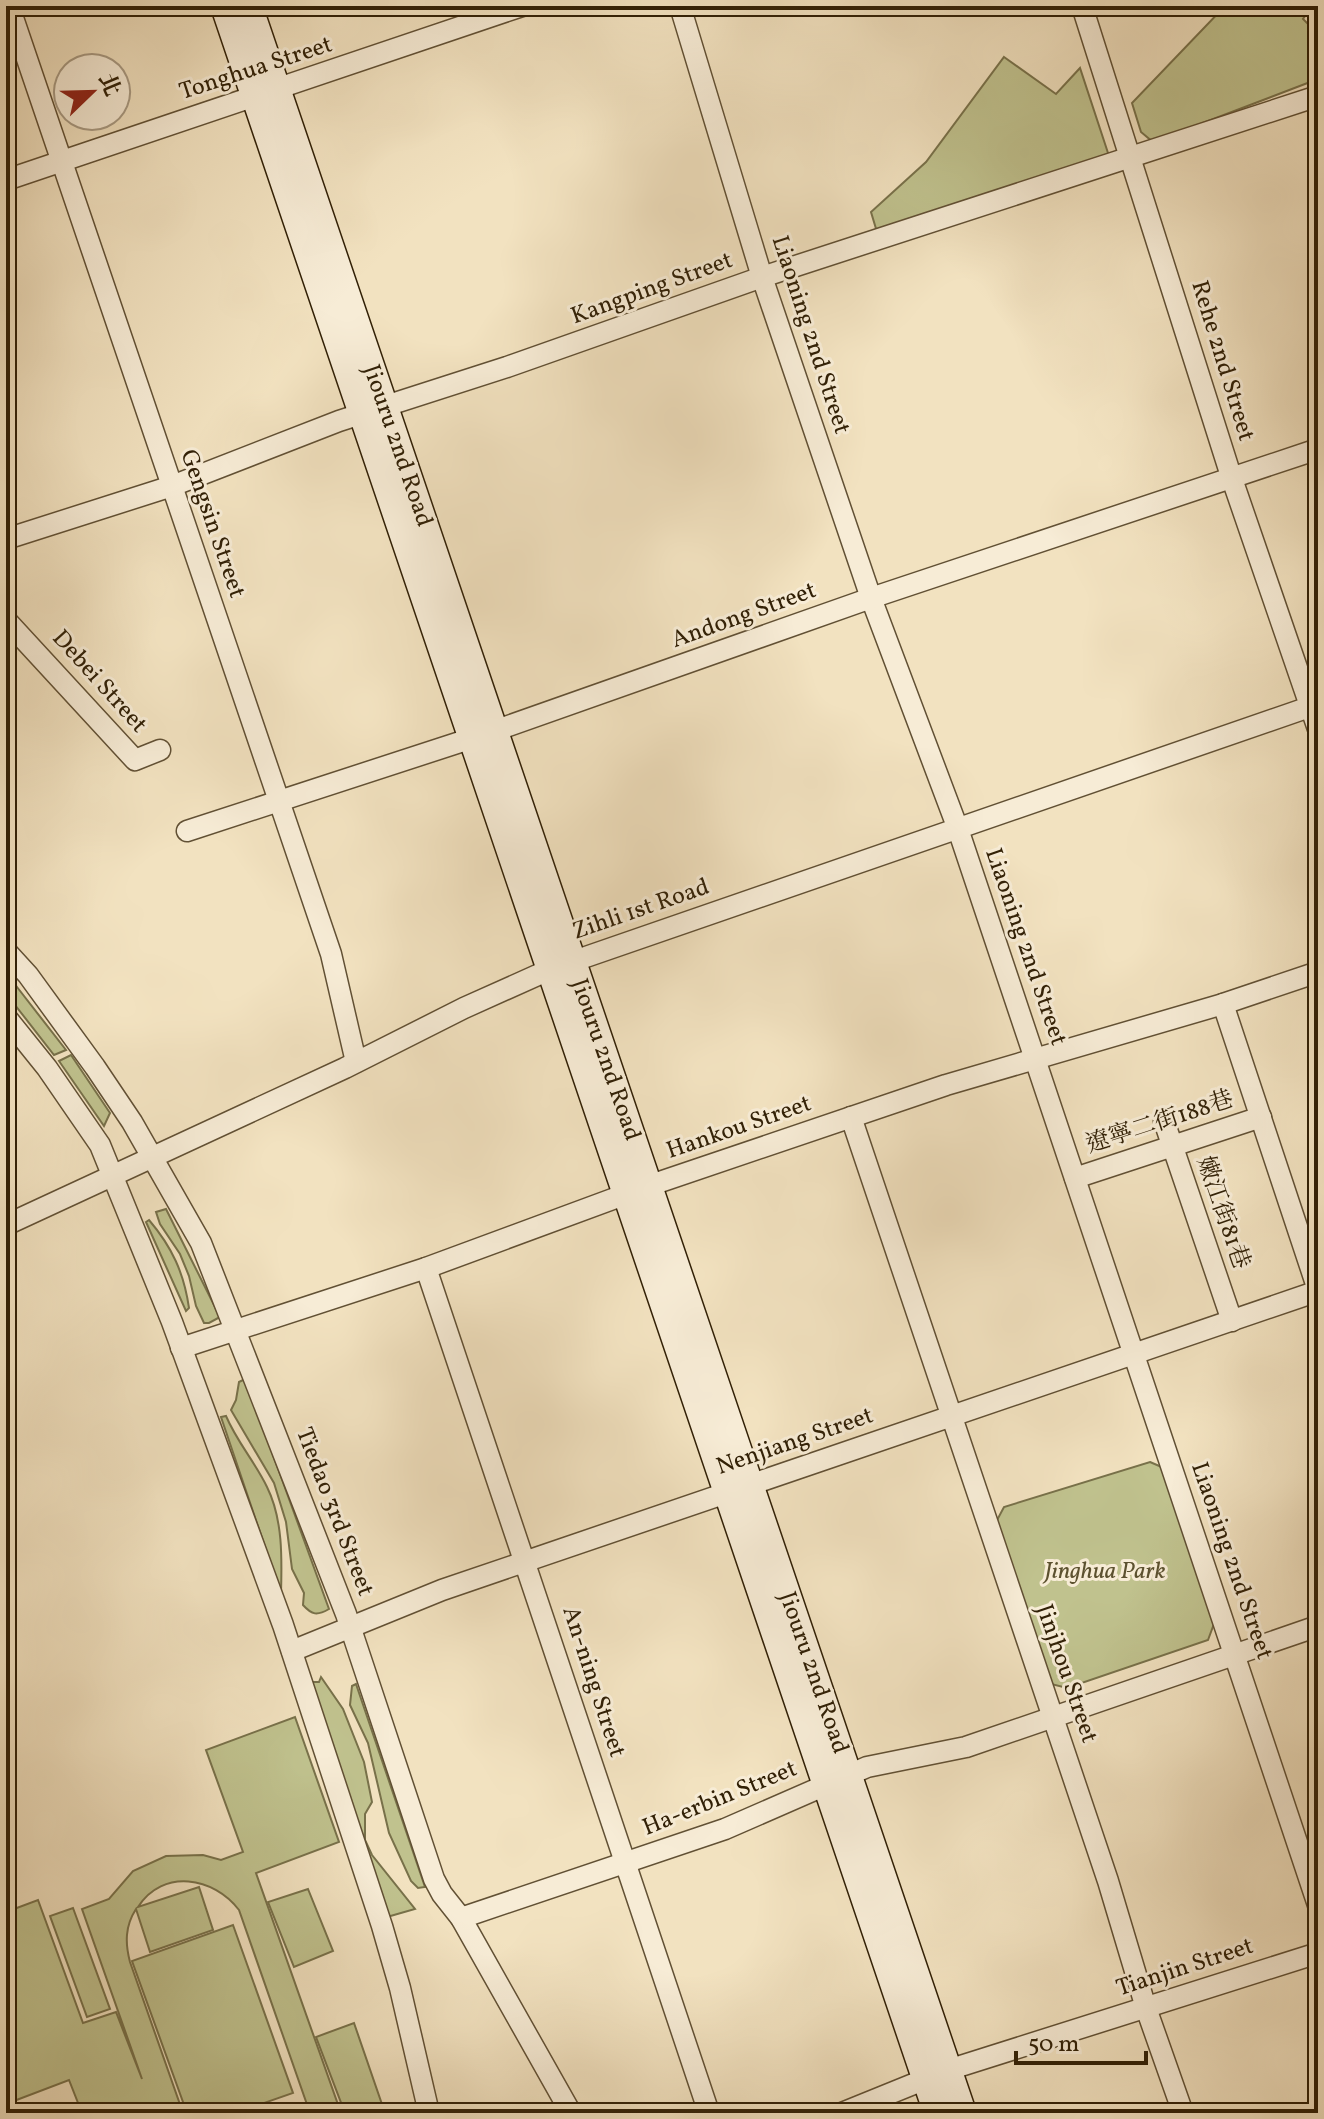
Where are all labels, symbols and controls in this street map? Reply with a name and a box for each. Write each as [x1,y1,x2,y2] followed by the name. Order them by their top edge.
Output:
[175,28,337,110] street label: Tonghua Street
[52,52,132,132] north arrow
[90,69,127,101] text: 北
[762,231,858,439] street label: Liaoning 2nd Street
[566,244,738,334] street label: Kangping Street
[1181,277,1263,445] street label: Rehe 2nd Street
[353,360,441,532] street label: Jiouru 2nd Road
[171,445,253,603] street label: Gengsin Street
[667,574,821,658] street label: Andong Street
[43,623,155,741] street label: Debei Street
[975,844,1075,1050] street label: Liaoning 2nd Street
[568,871,714,949] street label: Zihli 1st Road
[561,974,649,1146] street label: Jiouru 2nd Road
[1082,1083,1238,1163] street label: 遼寧二街188巷
[662,1087,816,1169] street label: Hankou Street
[1187,1152,1257,1274] street label: 嫩江街81巷
[712,1399,878,1485] street label: Nenjiang Street
[286,1423,382,1601] street label: Tiedao 3rd Street
[1181,1458,1281,1664] street label: Liaoning 2nd Street
[1042,1555,1166,1589] park label: Jinghua Park
[769,1587,857,1759] street label: Jiouru 2nd Road
[1026,1600,1106,1748] street label: Jinjhou Street
[553,1602,633,1762] street label: An-ning Street
[638,1753,802,1845] street label: Ha-erbin Street
[1112,1930,1258,2006] street label: Tianjin Street
[1016,2015,1146,2065] scale bar
[1028,2028,1080,2062] text: 50 m

